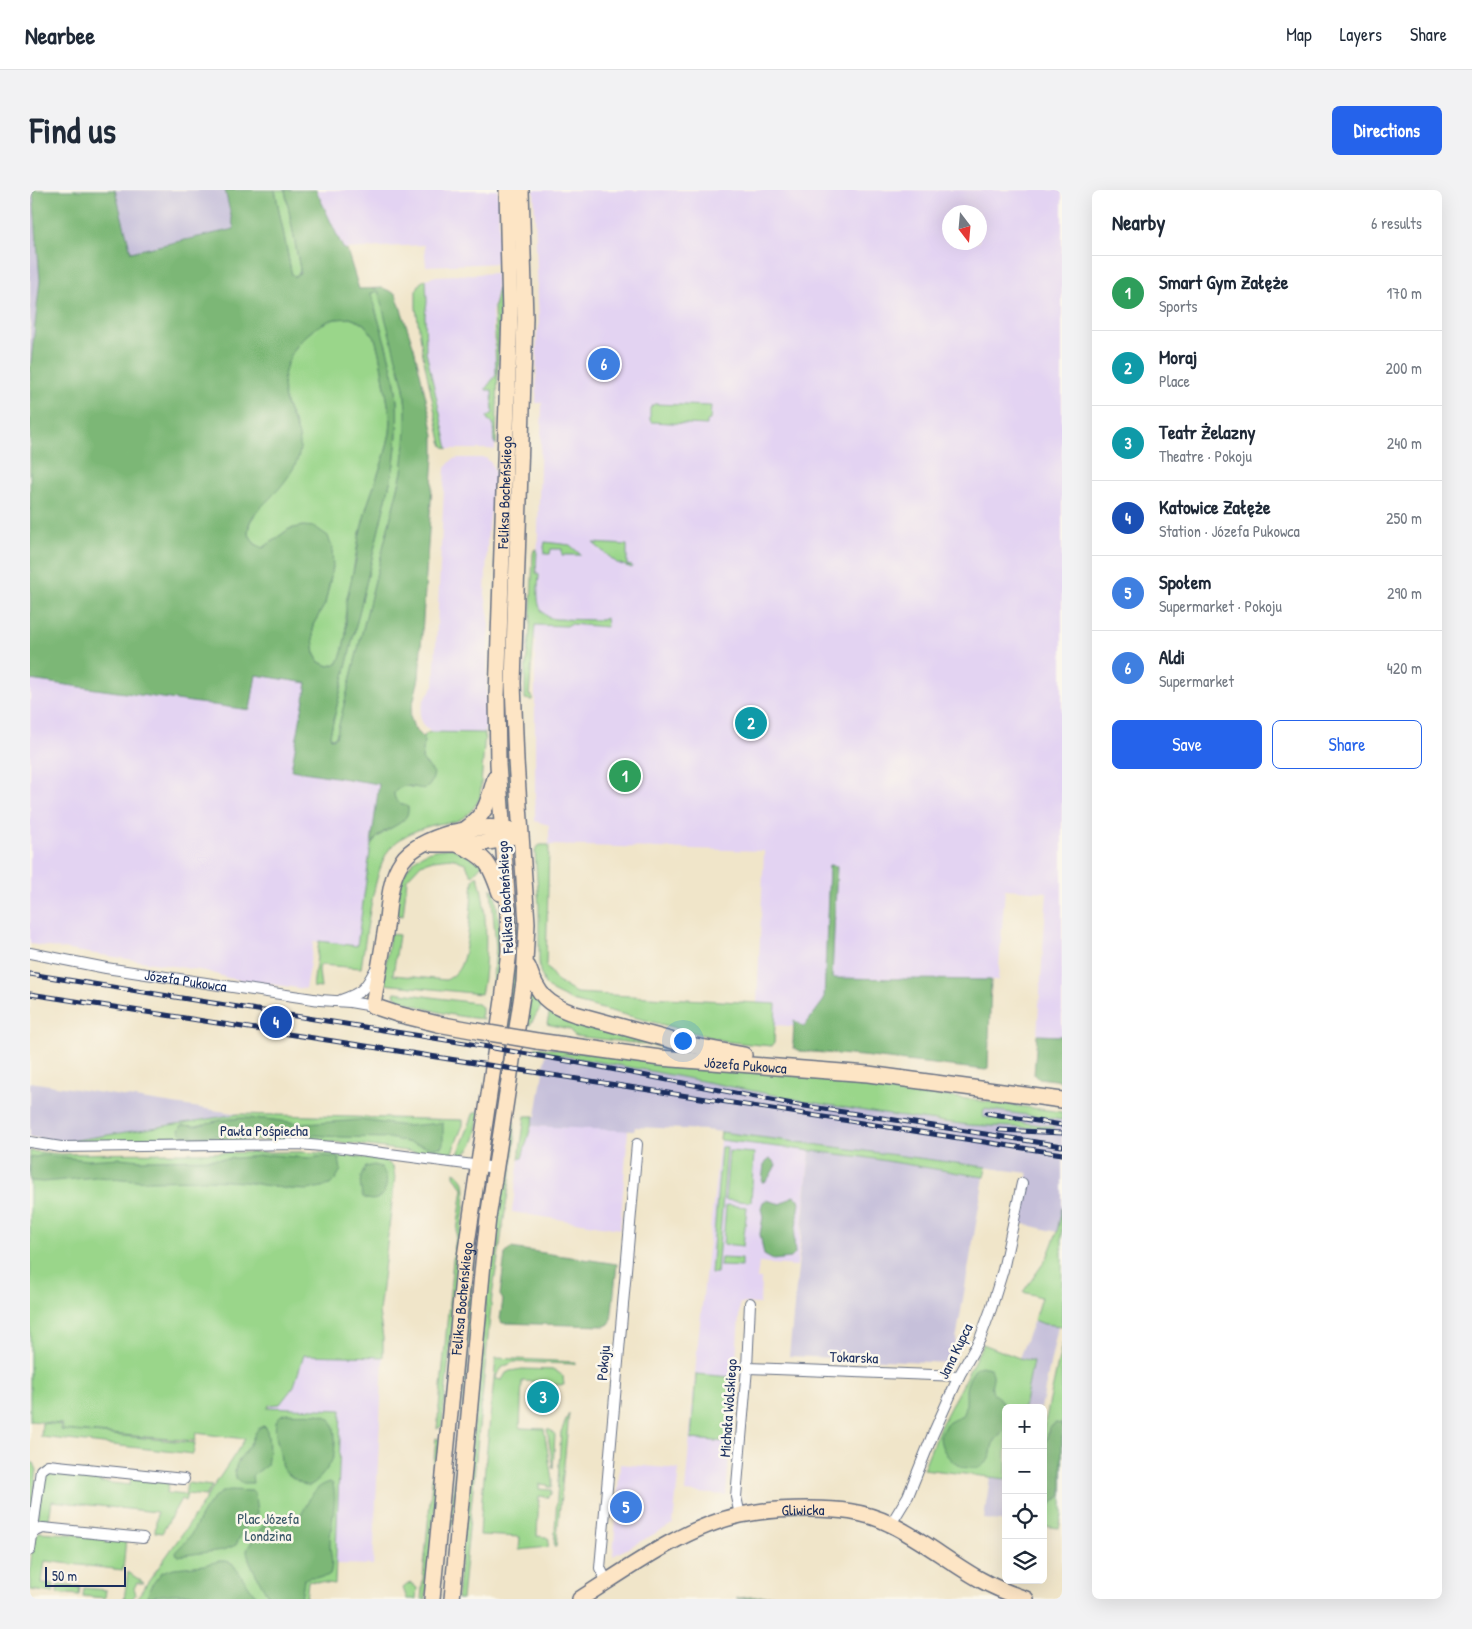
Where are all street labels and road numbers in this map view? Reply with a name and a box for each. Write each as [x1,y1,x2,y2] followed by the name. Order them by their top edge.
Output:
[491,435,516,550] street label: Feliksa Bocheńskiego
[492,840,518,955] street label: Feliksa Bocheńskiego
[143,963,228,996] street label: Józefa Pukowca
[703,1051,788,1078] street label: Józefa Pukowca
[220,1120,308,1141] street label: Pawła Pośpiecha
[445,1241,478,1357] street label: Feliksa Bocheńskiego
[933,1320,978,1382] street label: Jana Kupca
[591,1345,615,1381] street label: Pokoju
[829,1346,879,1368] street label: Tokarska
[714,1358,742,1458] street label: Michała Wolskiego
[781,1498,825,1520] street label: Gliwicka

